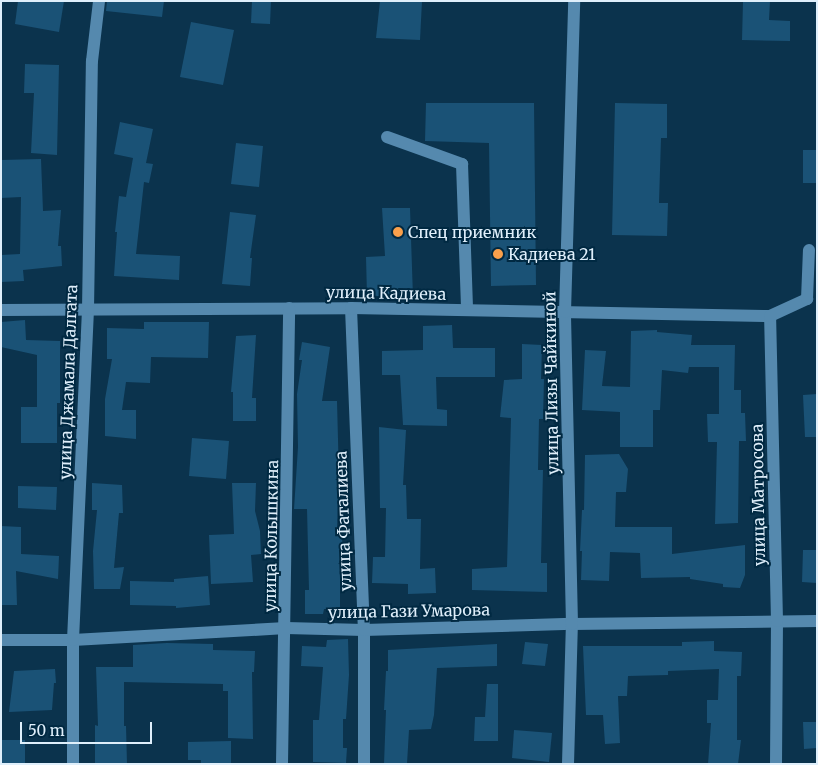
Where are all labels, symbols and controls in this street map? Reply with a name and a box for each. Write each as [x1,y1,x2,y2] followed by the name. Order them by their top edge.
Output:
[408,222,536,242] place label: Спец приемник
[392,226,404,238] marker: Спец приемник
[508,244,596,264] place label: Кадиева 21
[492,248,504,260] marker: Кадиева 21
[326,282,446,304] street label: улица Кадиева
[55,284,81,480] street label: улица Джамала Далгата
[540,291,562,475] street label: улица Лизы Чайкиной
[747,424,769,566] street label: улица Матросова
[331,450,355,592] street label: улица Фаталиева
[260,460,282,612] street label: улица Колышкина
[328,600,490,622] street label: улица Гази Умарова
[22,712,155,744] scale bar
[28,721,65,740] text: 50 m

